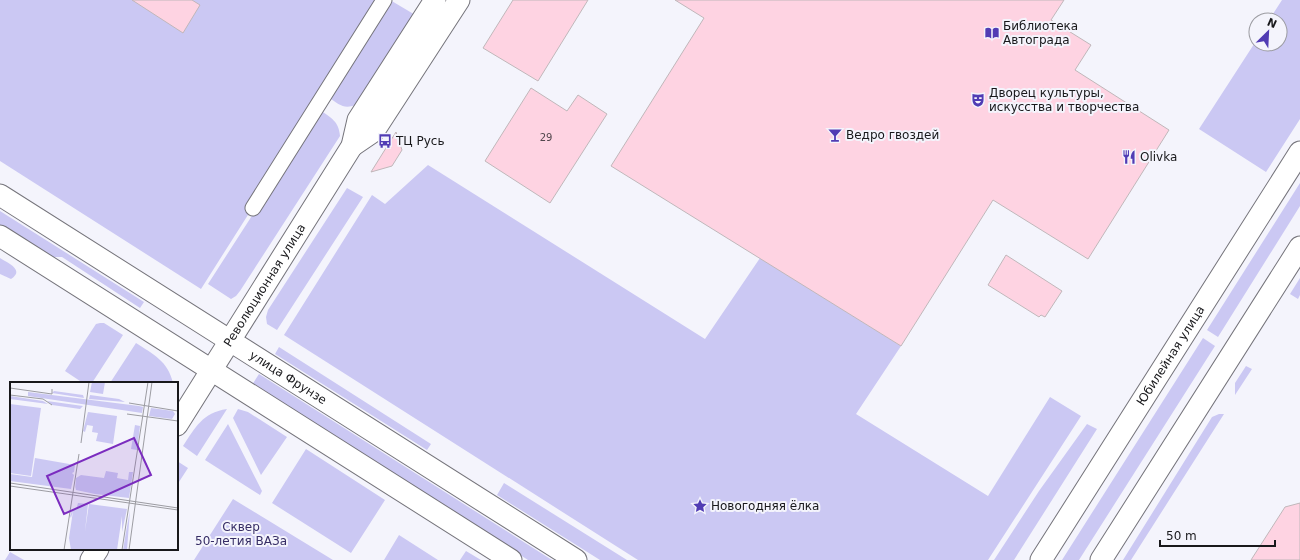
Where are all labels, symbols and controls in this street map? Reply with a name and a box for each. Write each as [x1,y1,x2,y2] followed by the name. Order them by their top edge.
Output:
[1248,12,1288,52] north arrow
[1265,16,1279,31] text: N
[1003,19,1078,47] place label: Библиотека Автограда
[984,25,1000,41] library icon: Библиотека Автограда
[989,86,1139,114] place label: Дворец культуры, искусства и творчества
[970,92,986,108] theatre icon: Дворец культуры, искусства и творчества
[827,127,843,143] bar icon: Ведро гвоздей
[846,128,939,142] place label: Ведро гвоздей
[540,132,552,143] house number: 29
[377,133,393,149] bus stop icon: ТЦ Русь
[395,134,444,148] place label: ТЦ Русь
[1121,149,1137,165] restaurant icon: Olivka
[1140,150,1177,164] place label: Olivka
[221,221,308,349] street label: Революционная улица
[1134,303,1208,408] street label: Юбилейная улица
[247,348,329,407] street label: улица Фрунзе
[10,382,178,550] inset map
[692,498,708,514] place icon: Новогодняя ёлка
[711,499,819,513] place label: Новогодняя ёлка
[195,520,287,548] park label: Сквер 50-летия ВАЗа
[1160,522,1275,548] scale bar
[1166,529,1197,543] text: 50 m

